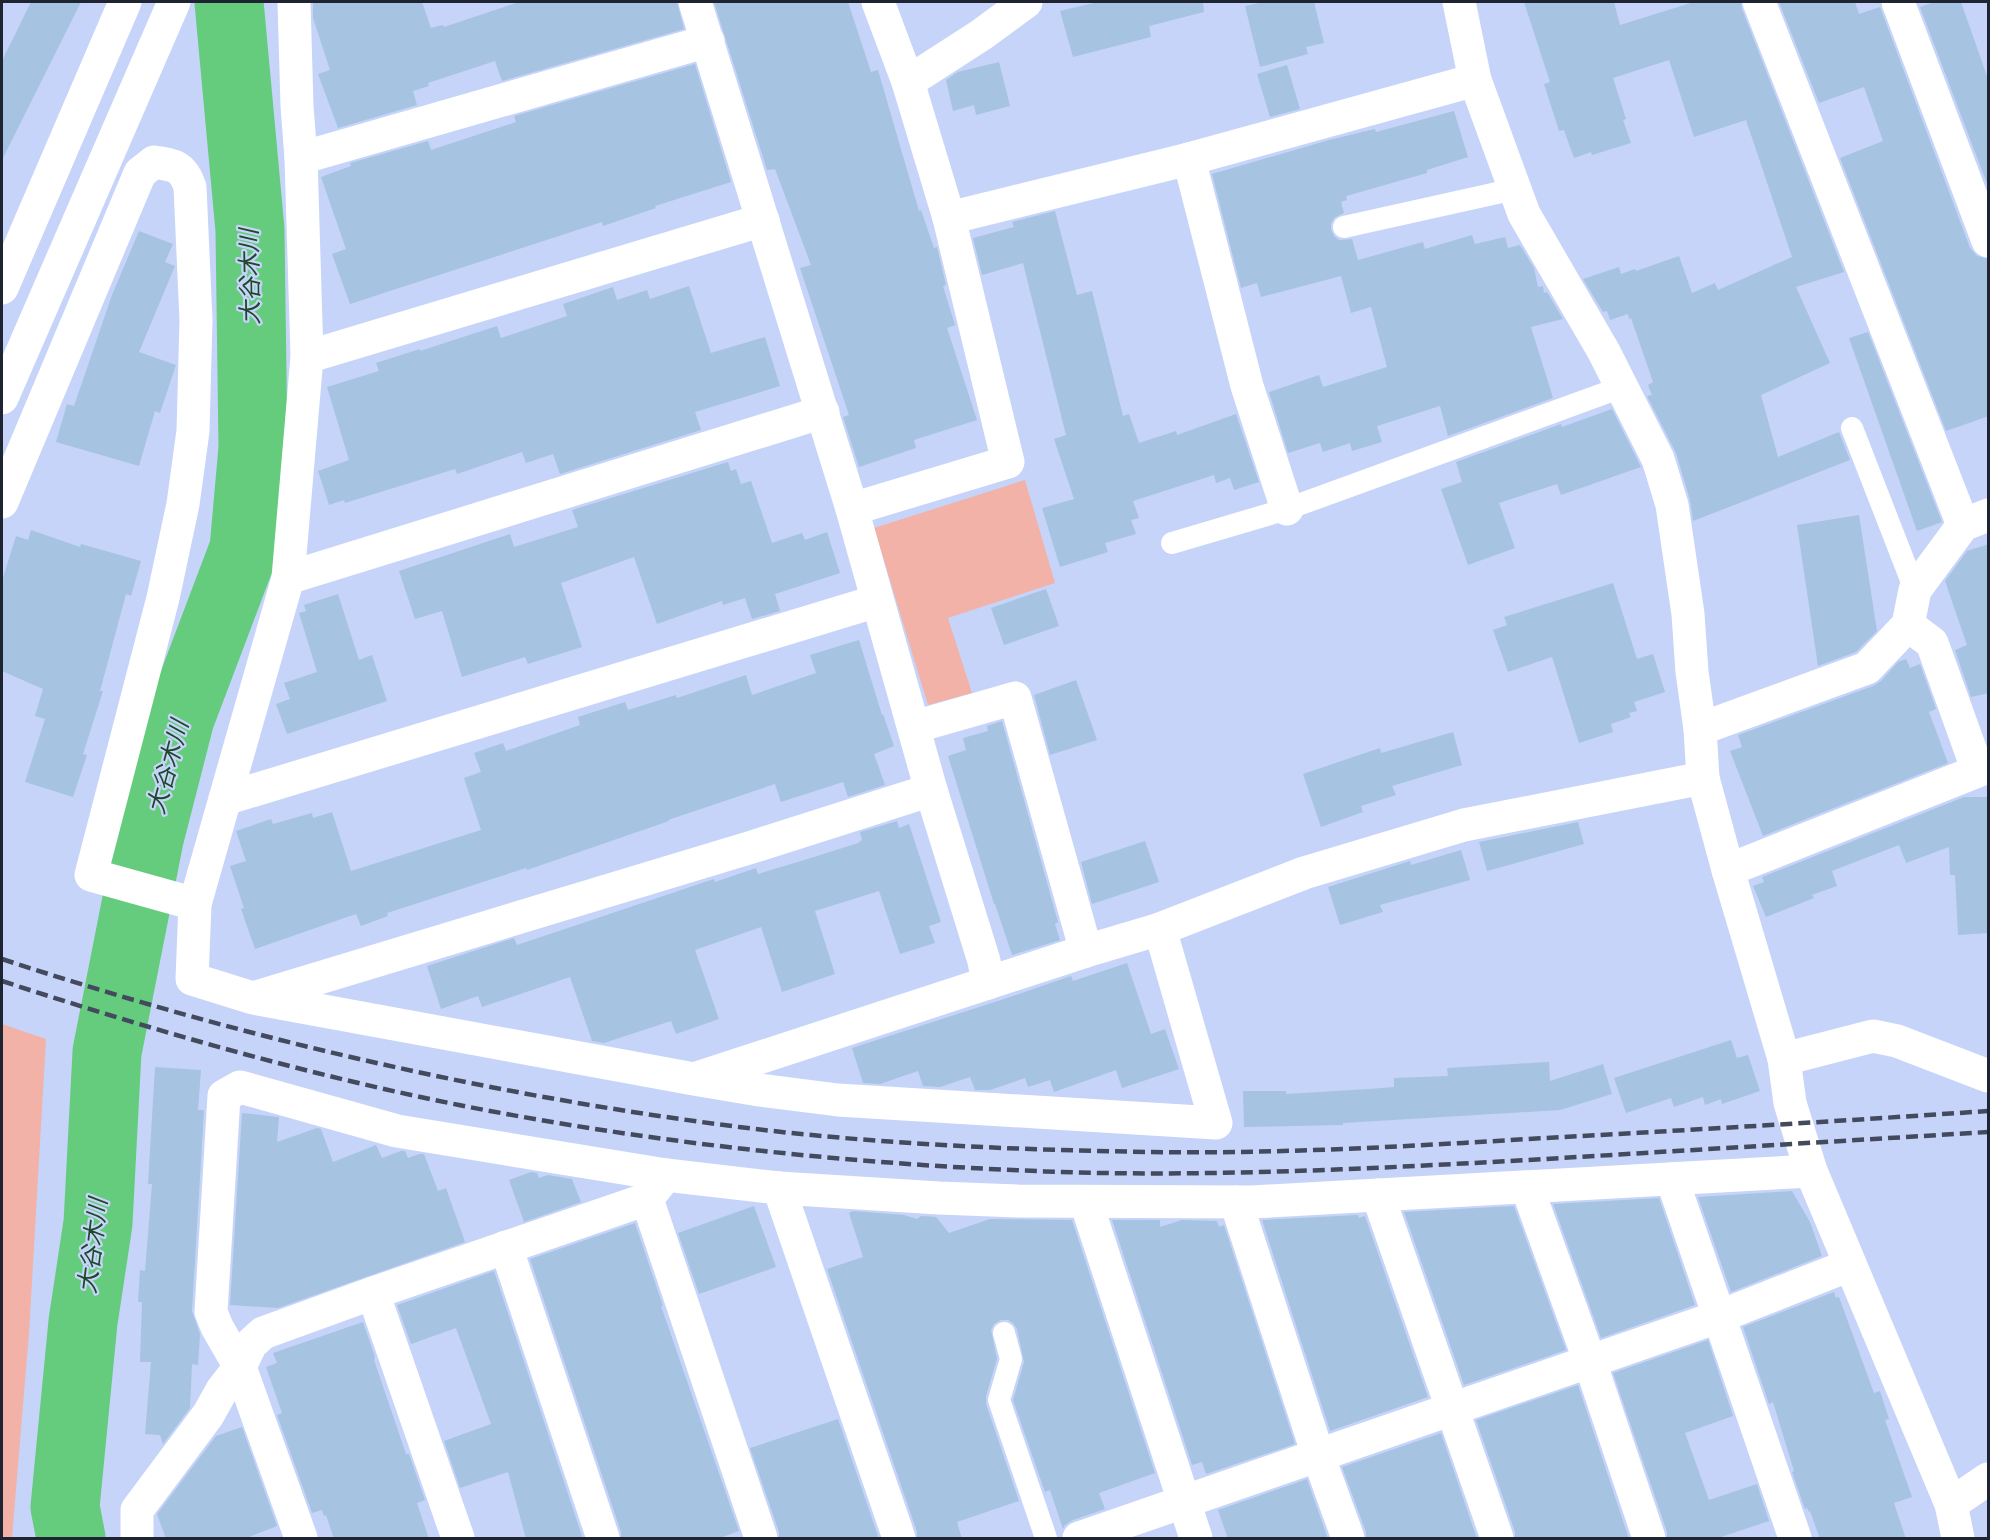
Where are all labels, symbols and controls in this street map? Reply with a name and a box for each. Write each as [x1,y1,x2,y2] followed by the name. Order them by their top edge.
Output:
[235,226,265,325] water label: 大谷木川
[142,714,195,817] water label: 大谷木川
[73,1194,113,1295] water label: 大谷木川

